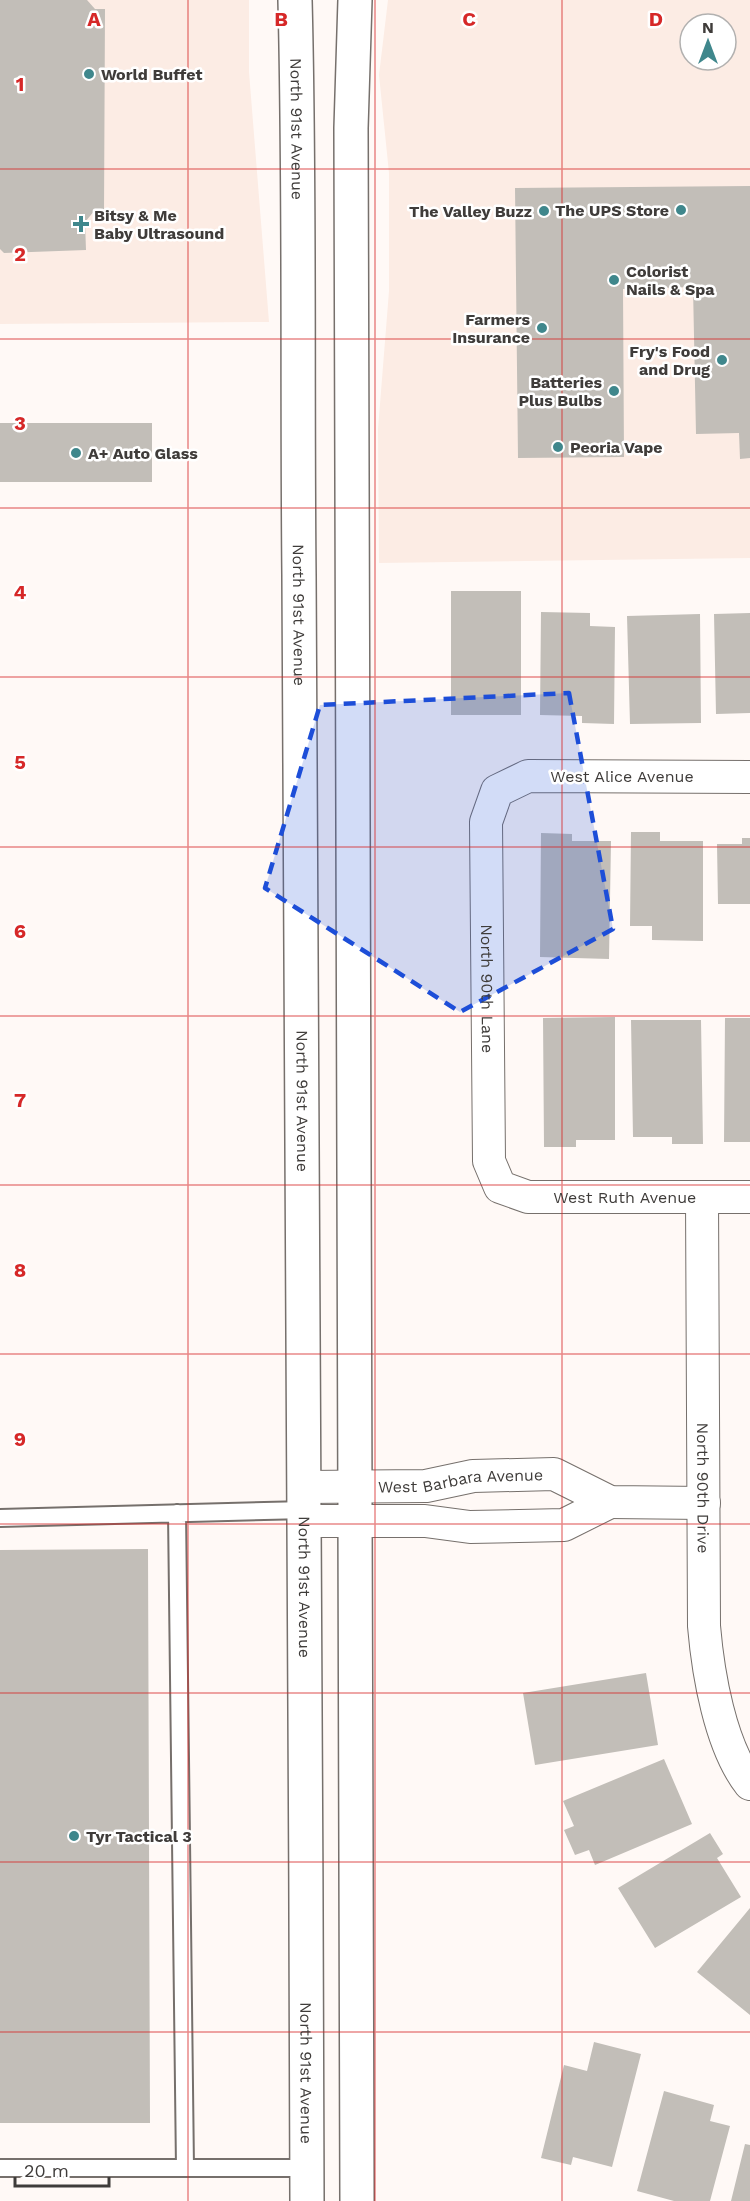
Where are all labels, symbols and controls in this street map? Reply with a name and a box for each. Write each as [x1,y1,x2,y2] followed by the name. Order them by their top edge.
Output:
[87,7,101,31] text: A
[274,7,288,31] text: B
[462,7,476,31] text: C
[649,7,663,31] text: D
[678,12,738,72] north arrow
[702,18,714,37] text: N
[286,58,307,200] street label: North 91st Avenue
[101,65,202,84] place label: World Buffet
[82,67,96,81] marker: World Buffet
[16,72,24,96] text: 1
[555,201,669,220] place label: The UPS Store
[409,202,532,221] place label: The Valley Buzz
[674,203,688,217] marker: The UPS Store
[537,204,551,218] marker: The Valley Buzz
[94,206,224,243] place label: Bitsy & Me Baby Ultrasound
[72,215,90,233] marker: Bitsy & Me Baby Ultrasound
[14,242,26,266] text: 2
[626,262,715,299] place label: Colorist Nails & Spa
[607,273,621,287] marker: Colorist Nails & Spa
[452,310,530,347] place label: Farmers Insurance
[535,321,549,335] marker: Farmers Insurance
[629,342,710,379] place label: Fry's Food and Drug
[715,353,729,367] marker: Fry's Food and Drug
[518,373,602,410] place label: Batteries Plus Bulbs
[607,384,621,398] marker: Batteries Plus Bulbs
[14,411,26,435] text: 3
[570,438,663,457] place label: Peoria Vape
[551,440,565,454] marker: Peoria Vape
[88,444,198,463] place label: A+ Auto Glass
[69,446,83,460] marker: A+ Auto Glass
[289,544,309,686] street label: North 91st Avenue
[14,580,27,604] text: 4
[14,750,26,774] text: 5
[550,767,694,786] street label: West Alice Avenue
[14,919,26,943] text: 6
[477,924,497,1053] street label: North 90th Lane
[292,1030,312,1172] street label: North 91st Avenue
[14,1088,26,1112] text: 7
[553,1188,696,1207] street label: West Ruth Avenue
[14,1258,26,1282] text: 8
[693,1422,713,1554] street label: North 90th Drive
[14,1427,26,1451] text: 9
[378,1465,543,1497] street label: West Barbara Avenue
[295,1516,314,1658] street label: North 91st Avenue
[86,1827,192,1846] place label: Tyr Tactical 3
[67,1829,81,1843] marker: Tyr Tactical 3
[296,2002,316,2144] street label: North 91st Avenue
[15,2150,110,2188] scale bar
[24,2160,69,2181] text: 20 m

